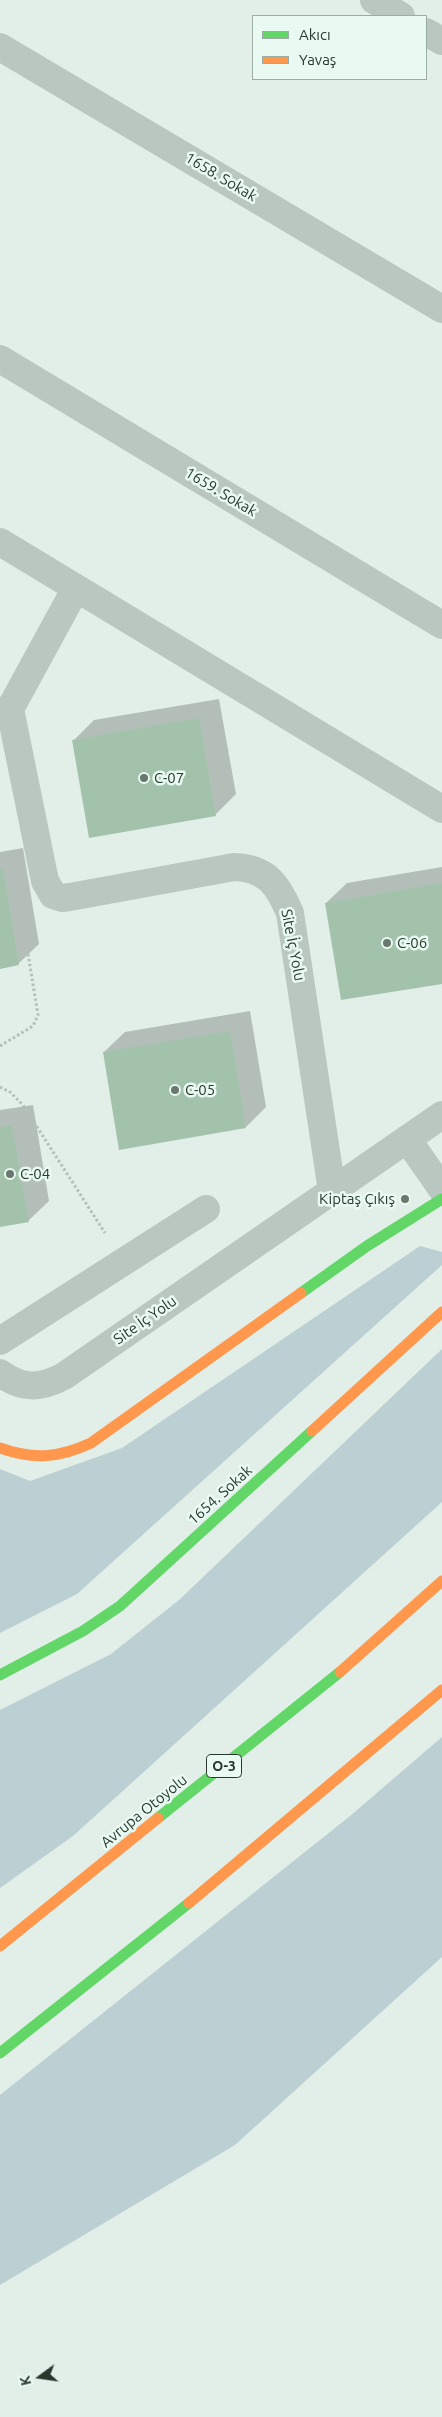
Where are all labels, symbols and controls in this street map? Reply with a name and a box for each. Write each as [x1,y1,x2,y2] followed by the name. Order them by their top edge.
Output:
[252,15,427,80] legend
[299,26,331,43] text: Akıcı
[299,51,336,68] text: Yavaş
[182,149,260,205] street label: 1658. Sokak
[182,464,260,520] street label: 1659. Sokak
[154,769,184,787] place label: C-07
[138,772,150,784] marker: C-07
[277,908,309,982] street label: Site İç Yolu
[397,934,427,952] place label: C-06
[381,937,393,949] marker: C-06
[185,1081,215,1099] place label: C-05
[169,1084,181,1096] marker: C-05
[20,1165,50,1183] place label: C-04
[4,1168,16,1180] marker: C-04
[319,1190,395,1208] place label: Kiptaş Çıkış
[399,1193,411,1205] marker: Kiptaş Çıkış
[110,1292,180,1348] street label: Site İç Yolu
[184,1461,256,1529] street label: 1654. Sokak
[206,1754,242,1778] road number: O-3
[97,1771,191,1851] street label: Avrupa Otoyolu
[15,2352,65,2402] north arrow
[17,2374,34,2387] text: K

